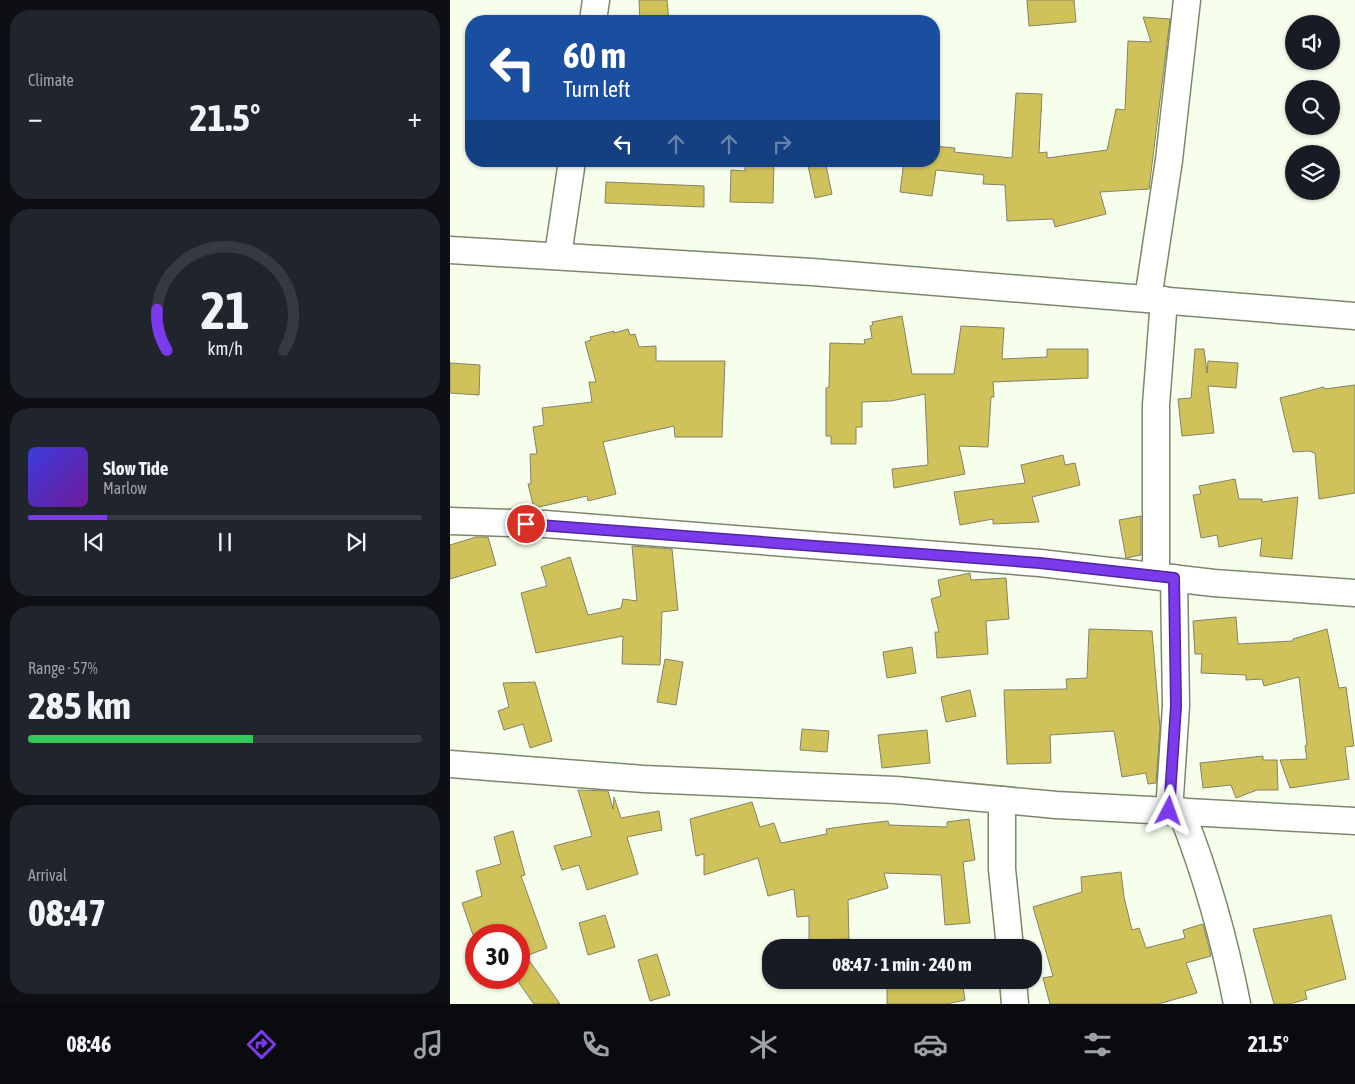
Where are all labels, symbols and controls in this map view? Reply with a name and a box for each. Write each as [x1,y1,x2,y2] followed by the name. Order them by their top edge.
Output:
[1285,15,1340,200] map controls
[1285,15,1340,70] button: sound
[480,35,545,100] icon: left
[563,35,626,75] text: 60 m
[28,71,74,89] text: Climate
[563,76,630,102] text: Turn left
[1285,80,1340,135] button: search
[190,96,260,139] text: 21.5°
[28,101,43,133] text: −
[407,101,422,133] text: +
[609,130,637,158] icon: left
[662,130,690,158] icon: ahead
[715,130,743,158] icon: ahead
[768,130,796,158] icon: right
[1285,145,1340,200] button: layers
[201,280,249,340] text: 21
[207,338,243,359] text: km/h
[103,457,168,479] text: Slow Tide
[103,479,147,497] text: Marlow
[505,503,547,545] pin
[512,510,540,538] icon: arrive
[80,528,108,556] icon: previous
[211,528,239,556] icon: pause
[342,528,370,556] icon: next
[28,659,98,677] text: Range · 57%
[28,684,131,727] text: 285 km
[1142,784,1194,836] position arrow
[28,866,67,884] text: Arrival
[28,891,106,934] text: 08:47
[465,924,530,989] speed limit sign: 30
[832,953,972,975] text: 08:47 · 1 min · 240 m
[244,1027,279,1062] icon: directions
[411,1027,446,1062] icon: music
[578,1027,613,1062] icon: phone
[746,1027,781,1062] icon: climate
[913,1027,948,1062] icon: car
[1080,1027,1115,1062] icon: filters
[66,1031,111,1057] text: 08:46
[1248,1031,1289,1057] text: 21.5°

